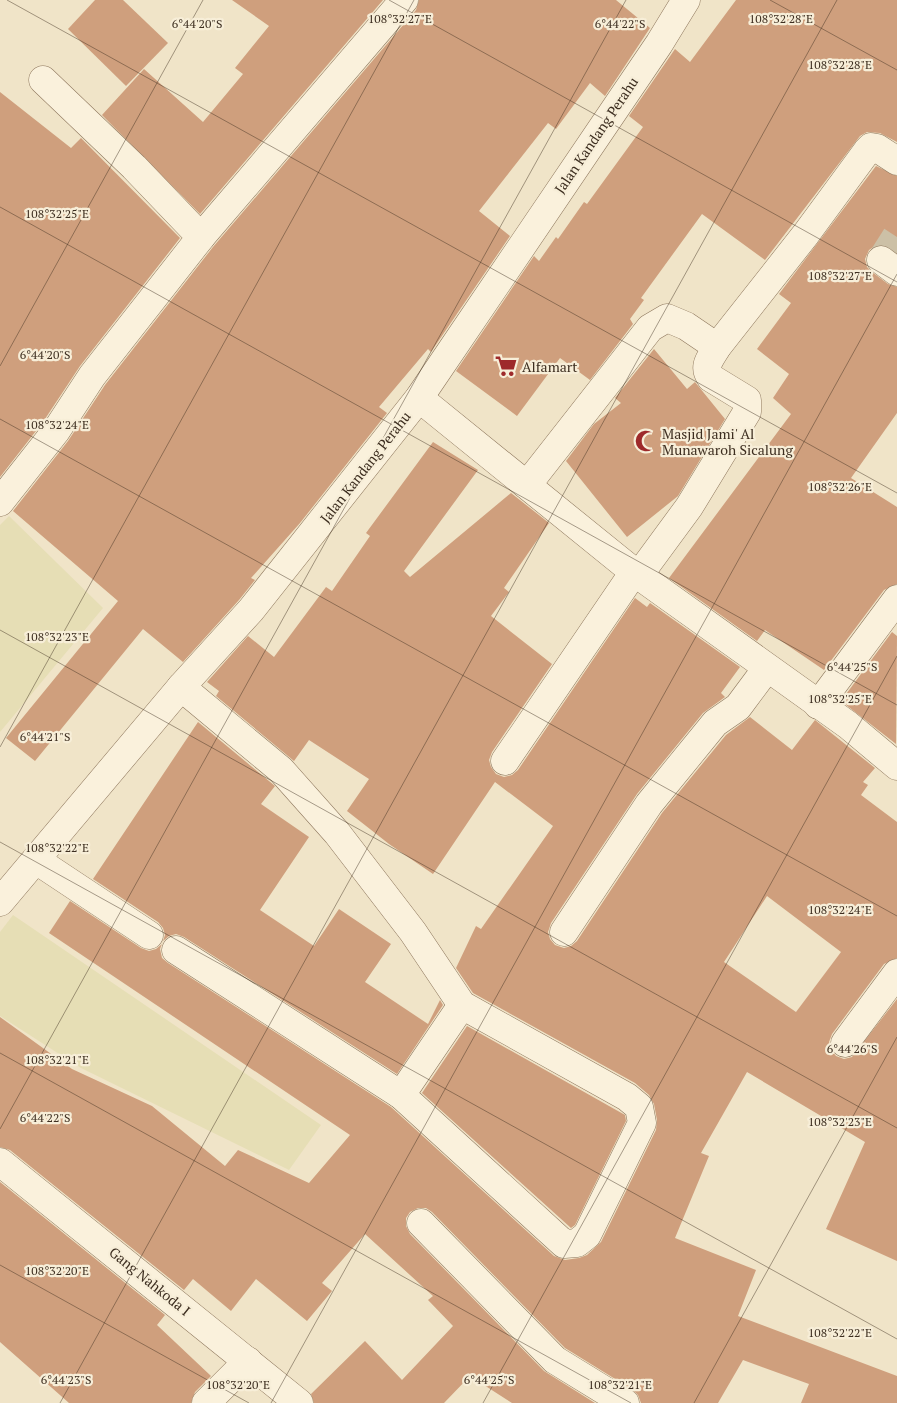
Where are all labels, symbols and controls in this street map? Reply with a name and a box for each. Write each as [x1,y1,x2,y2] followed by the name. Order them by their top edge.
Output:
[368,11,432,26] text: 108°32'27"E
[749,11,813,26] text: 108°32'28"E
[172,16,222,31] text: 6°44'20"S
[595,16,645,31] text: 6°44'22"S
[808,57,872,72] text: 108°32'28"E
[550,73,642,197] street label: Jalan Kandang Perahu
[25,206,89,221] text: 108°32'25"E
[808,268,872,283] text: 108°32'27"E
[20,347,70,362] text: 6°44'20"S
[493,353,519,379] supermarket icon: Alfamart
[522,357,578,376] place label: Alfamart
[315,407,415,527] street label: Jalan Kandang Perahu
[25,417,89,432] text: 108°32'24"E
[662,424,793,459] place label: Masjid Jami' Al Munawaroh Sicalung
[633,428,659,454] mosque icon: Masjid Jami' Al Munawaroh Sicalung
[808,479,872,494] text: 108°32'26"E
[25,629,89,644] text: 108°32'23"E
[827,659,877,674] text: 6°44'25"S
[808,691,872,706] text: 108°32'25"E
[20,729,70,744] text: 6°44'21"S
[25,840,89,855] text: 108°32'22"E
[808,902,872,917] text: 108°32'24"E
[827,1041,877,1056] text: 6°44'26"S
[25,1052,89,1067] text: 108°32'21"E
[20,1110,70,1125] text: 6°44'22"S
[808,1114,872,1129] text: 108°32'23"E
[105,1242,195,1320] street label: Gang Nahkoda I
[25,1263,89,1278] text: 108°32'20"E
[808,1325,872,1340] text: 108°32'22"E
[41,1372,91,1387] text: 6°44'23"S
[464,1372,514,1387] text: 6°44'25"S
[206,1377,270,1392] text: 108°32'20"E
[588,1377,652,1392] text: 108°32'21"E

